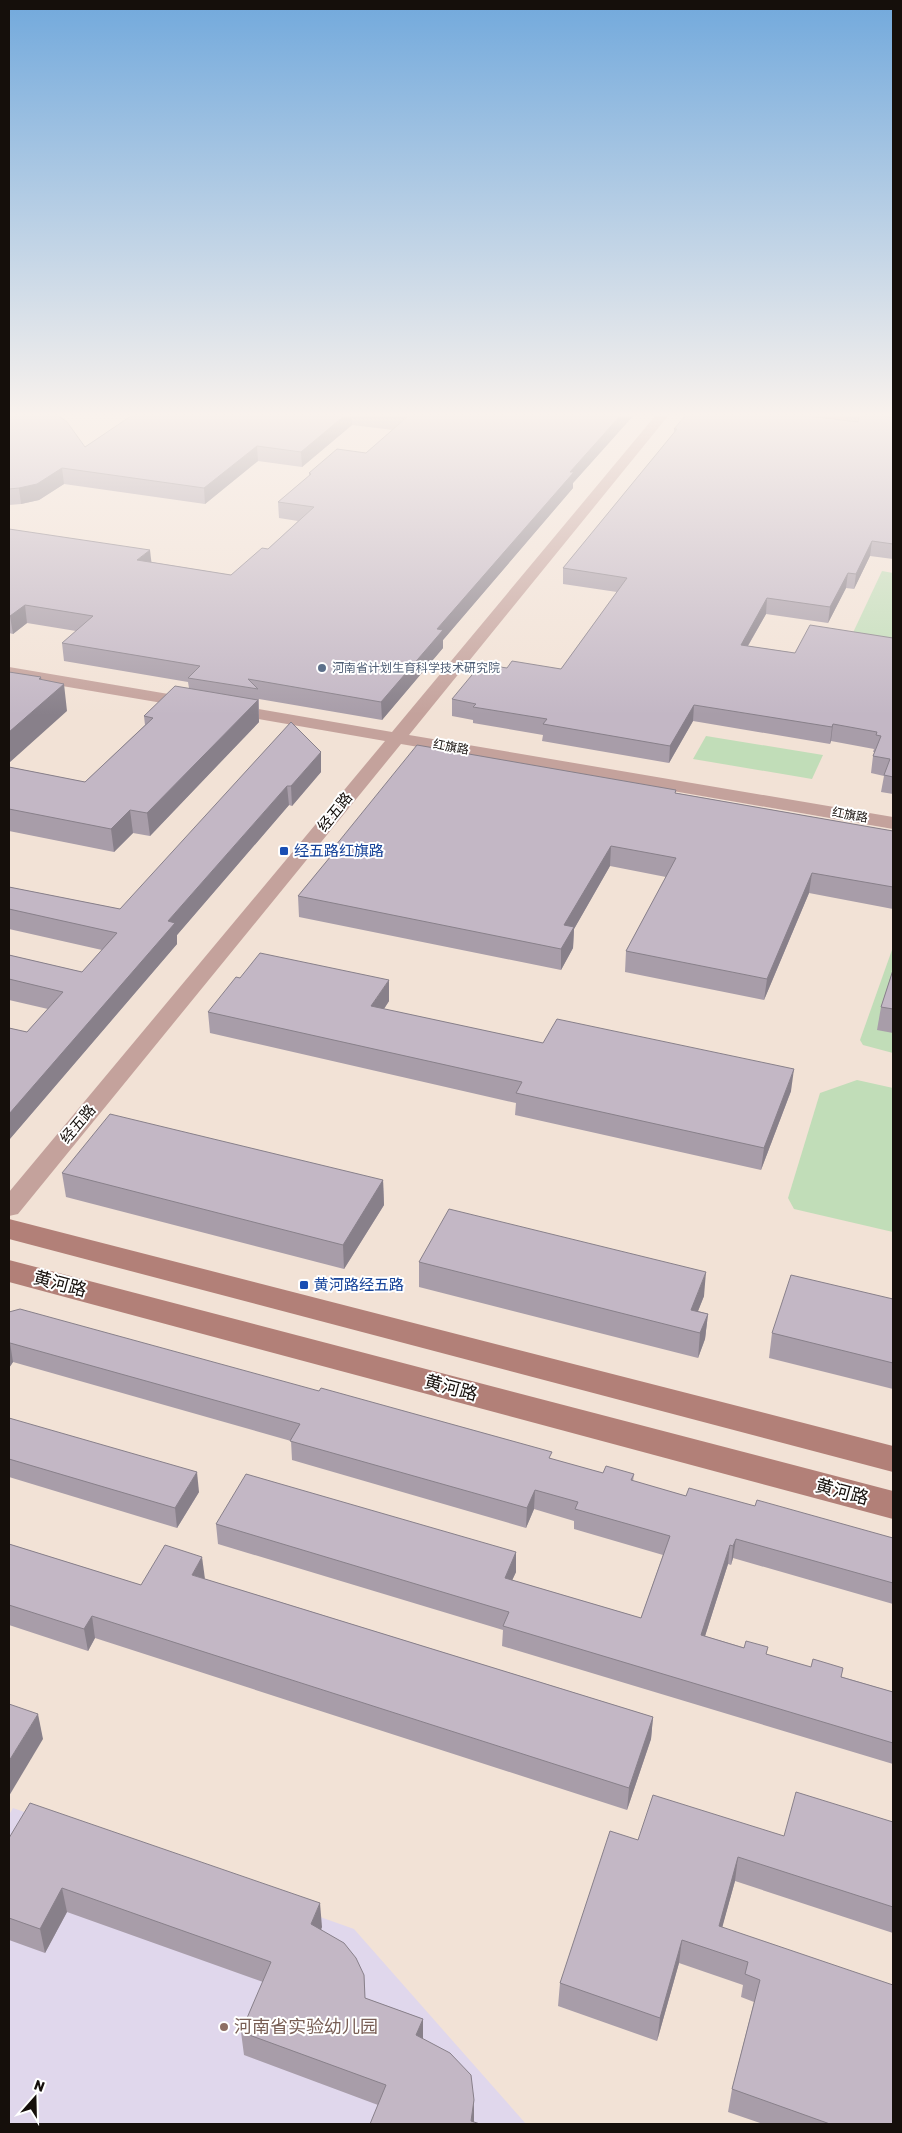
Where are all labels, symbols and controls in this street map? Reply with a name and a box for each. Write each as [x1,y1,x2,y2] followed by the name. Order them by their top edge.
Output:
[332,661,500,675] place label: 河南省计划生育科学技术研究院
[316,662,328,674] marker: 河南省计划生育科学技术研究院
[432,737,470,757] street label: 红旗路
[314,789,356,835] street label: 经五路
[831,805,869,825] street label: 红旗路
[294,842,384,860] place label: 经五路红旗路
[278,845,290,857] marker: 经五路红旗路
[57,1101,99,1147] street label: 经五路
[31,1266,89,1302] street label: 黄河路
[314,1276,404,1294] place label: 黄河路经五路
[298,1279,310,1291] marker: 黄河路经五路
[422,1370,480,1406] street label: 黄河路
[813,1474,871,1510] street label: 黄河路
[234,2016,378,2038] place label: 河南省实验幼儿园
[218,2021,230,2033] marker: 河南省实验幼儿园
[10,2073,60,2123] north arrow
[32,2077,47,2096] text: N

